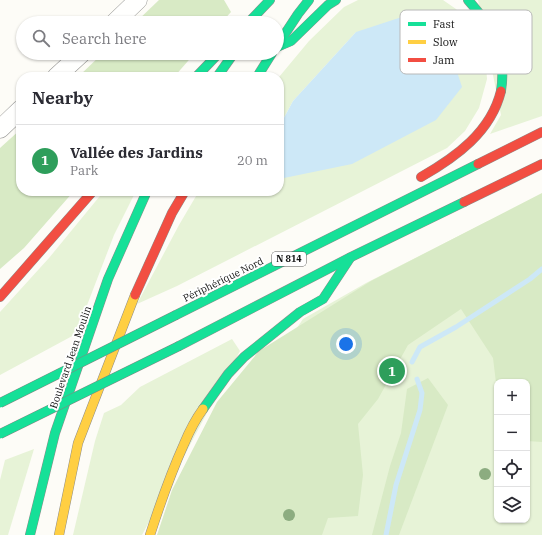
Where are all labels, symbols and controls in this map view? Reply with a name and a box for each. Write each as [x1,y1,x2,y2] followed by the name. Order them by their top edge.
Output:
[400,10,532,74] legend
[16,16,284,60] search box
[433,17,455,31] text: Fast
[30,27,52,49] icon: search
[62,29,147,48] text: Search here
[433,35,458,49] text: Slow
[433,53,455,67] text: Jam
[32,87,93,109] text: Nearby
[70,143,203,162] text: Vallée des Jardins
[41,152,49,169] text: 1
[237,152,268,169] text: 20 m
[70,162,98,179] text: Park
[272,252,306,266] road number: N 814
[181,254,266,305] street label: Périphérique Nord
[47,304,94,410] street label: Boulevard Jean Moulin
[336,334,356,354] your location
[379,356,405,386] pin: 1
[494,379,530,523] map controls
[494,379,530,415] button: +
[494,415,530,451] button: −
[494,451,530,487] button: locate
[494,487,530,523] button: layers

